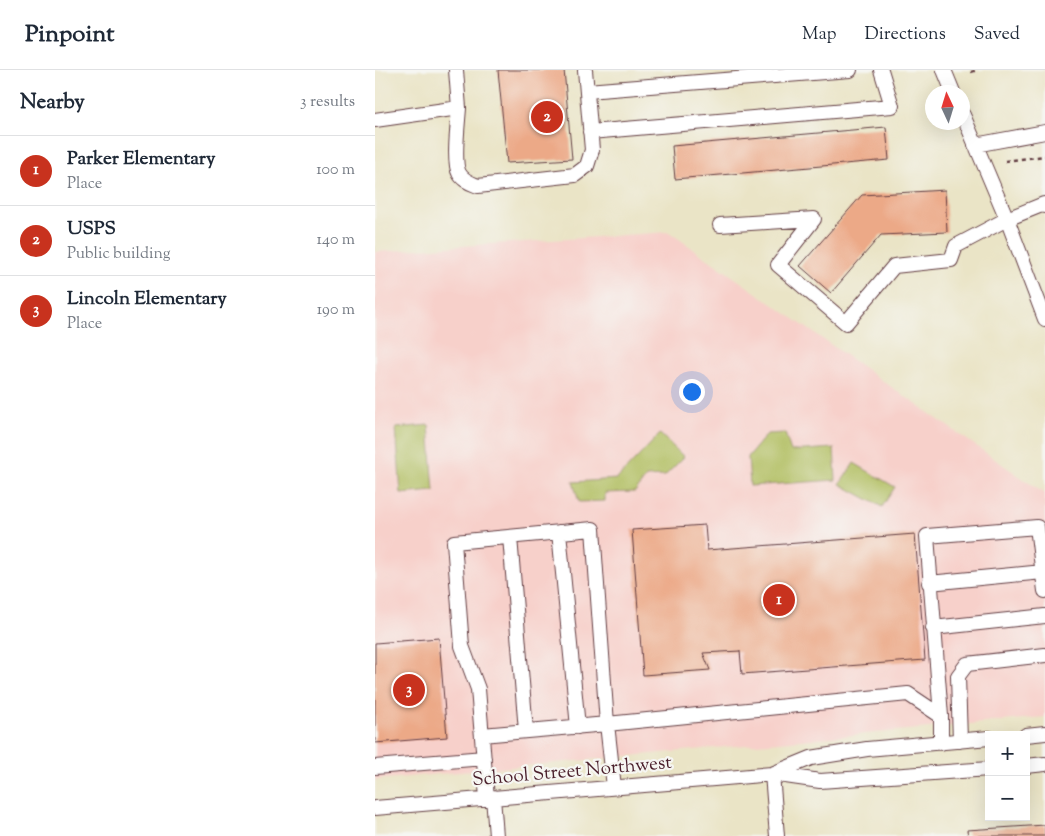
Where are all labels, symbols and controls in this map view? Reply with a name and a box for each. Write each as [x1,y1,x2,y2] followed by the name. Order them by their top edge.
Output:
[25,18,114,52] text: Pinpoint
[802,22,837,48] text: Map
[865,22,946,48] text: Directions
[974,22,1020,48] text: Saved
[925,85,970,130] north arrow
[20,88,85,118] text: Nearby
[300,91,355,114] text: 3 results
[531,98,563,136] pin: 2
[67,146,215,173] text: Parker Elementary
[33,159,39,182] text: 1
[316,159,355,182] text: 100 m
[67,173,102,196] text: Place
[67,216,116,243] text: USPS
[32,229,40,252] text: 2
[317,229,355,252] text: 140 m
[67,243,171,266] text: Public building
[67,286,227,313] text: Lincoln Elementary
[33,299,39,322] text: 3
[317,299,355,322] text: 190 m
[67,313,102,336] text: Place
[679,379,705,405] your location
[763,581,795,619] pin: 1
[393,671,425,709] pin: 3
[985,731,1030,821] map controls
[985,731,1030,776] button: +
[471,750,673,794] street label: School Street Northwest
[985,776,1030,821] button: −

